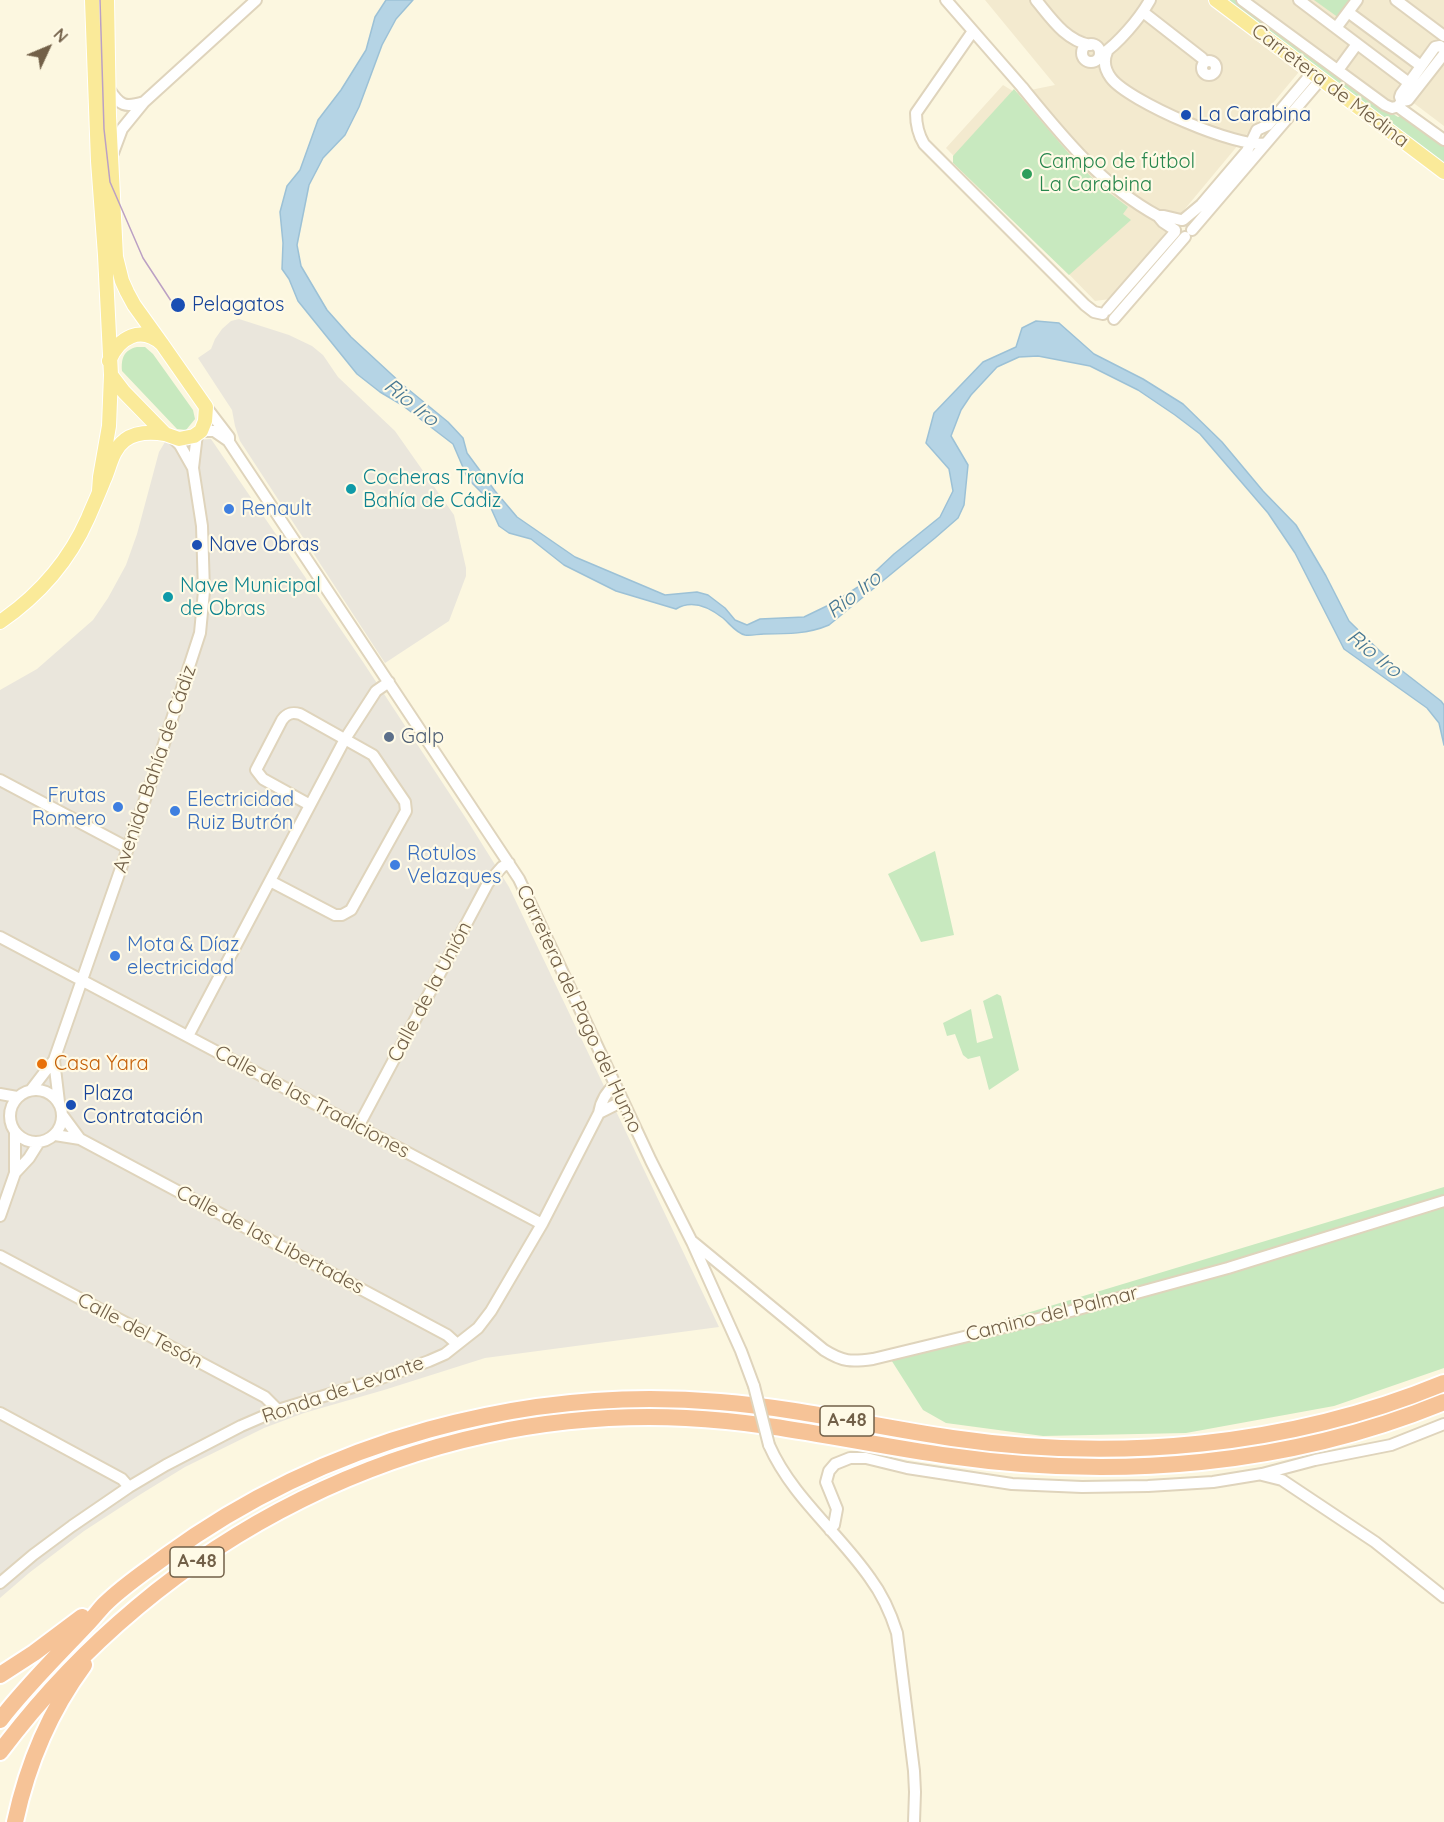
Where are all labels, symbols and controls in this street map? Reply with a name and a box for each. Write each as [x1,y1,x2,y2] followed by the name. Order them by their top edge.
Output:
[18,18,78,78] north arrow
[1246,19,1414,153] street label: Carretera de Medina
[50,24,72,47] text: N
[1198,103,1311,127] place label: La Carabina
[1179,108,1193,122] marker: La Carabina
[1039,150,1195,197] place label: Campo de fútbol La Carabina
[1020,167,1034,181] marker: Campo de fútbol La Carabina
[192,293,284,317] place label: Pelagatos
[169,296,187,314] marker: Pelagatos
[379,374,443,432] water label: Rio Iro
[363,466,524,513] place label: Cocheras Tranvía Bahía de Cádiz
[344,482,358,496] marker: Cocheras Tranvía Bahía de Cádiz
[241,497,312,521] place label: Renault
[222,502,236,516] marker: Renault
[209,533,319,557] place label: Nave Obras
[190,538,204,552] marker: Nave Obras
[822,566,886,624] water label: Rio Iro
[180,574,321,621] place label: Nave Municipal de Obras
[161,590,175,604] marker: Nave Municipal de Obras
[1342,625,1406,683] water label: Rio Iro
[108,662,202,876] street label: Avenida Bahía de Cádiz
[401,725,444,749] place label: Galp
[382,730,396,744] marker: Galp
[32,784,106,831] place label: Frutas Romero
[187,788,294,835] place label: Electricidad Ruiz Butrón
[111,800,125,814] marker: Frutas Romero
[168,804,182,818] marker: Electricidad Ruiz Butrón
[407,842,501,889] place label: Rotulos Velazques
[388,858,402,872] marker: Rotulos Velazques
[511,881,647,1137] street label: Carretera del Pago del Humo
[383,918,477,1066] street label: Calle de la Unión
[127,933,239,980] place label: Mota & Díaz electricidad
[108,949,122,963] marker: Mota & Díaz electricidad
[210,1040,414,1164] street label: Calle de las Tradiciones
[54,1052,149,1076] place label: Casa Yara
[35,1057,49,1071] marker: Casa Yara
[83,1082,203,1129] place label: Plaza Contratación
[64,1098,78,1112] marker: Plaza Contratación
[172,1180,368,1300] street label: Calle de las Libertades
[963,1281,1141,1347] street label: Camino del Palmar
[73,1288,207,1374] street label: Calle del Tesón
[259,1351,427,1429] street label: Ronda de Levante
[820,1406,874,1436] road number: A-48
[170,1547,224,1577] road number: A-48

